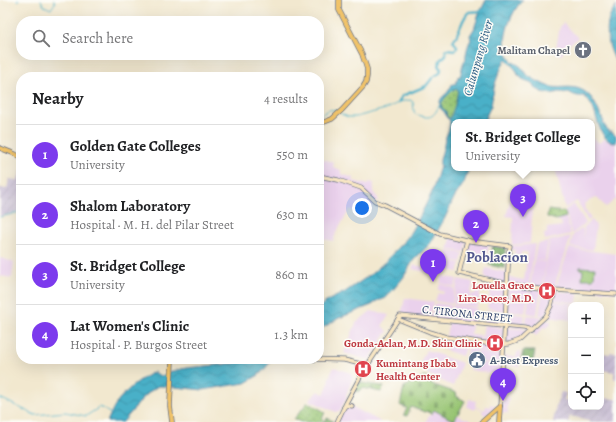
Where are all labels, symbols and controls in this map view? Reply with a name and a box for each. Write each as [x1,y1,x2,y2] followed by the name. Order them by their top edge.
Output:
[16,16,324,60] search box
[460,17,497,98] water label: Calumpang River
[30,27,52,49] icon: search
[62,28,133,48] text: Search here
[573,40,593,60] church icon: Malitam Chapel
[497,43,570,58] place label: Malitam Chapel
[32,87,83,110] text: Nearby
[264,90,308,107] text: 4 results
[451,119,595,171] popup
[465,127,581,147] text: St. Bridget College
[70,136,201,156] text: Golden Gate Colleges
[43,146,47,163] text: 1
[277,146,308,163] text: 550 m
[465,147,520,164] text: University
[70,156,125,173] text: University
[510,184,536,217] pin: 3
[70,196,190,216] text: Shalom Laboratory
[352,198,372,218] your location
[42,206,48,223] text: 2
[276,206,308,223] text: 630 m
[463,210,489,243] pin: 2
[70,216,234,233] text: Hospital · M. H. del Pilar Street
[466,247,528,267] district label: Poblacion
[420,249,446,282] pin: 1
[70,256,185,276] text: St. Bridget College
[42,266,48,283] text: 3
[275,266,308,283] text: 860 m
[70,276,125,293] text: University
[458,278,534,306] place label: Louella Grace Lira-Roces, M.D.
[537,281,557,301] hospital icon: Louella Grace Lira-Roces, M.D.
[421,302,513,326] street label: C. TIRONA STREET
[568,302,604,410] map controls
[568,302,604,338] button: +
[70,316,189,336] text: Lat Women's Clinic
[42,326,48,343] text: 4
[274,326,308,343] text: 1.3 km
[485,333,505,353] hospital icon: Gonda-Aclan, M.D. Skin Clinic
[70,336,207,353] text: Hospital · P. Burgos Street
[344,336,482,351] place label: Gonda-Aclan, M.D. Skin Clinic
[568,338,604,374] button: −
[467,350,487,370] public building icon: A-Best Express
[489,353,559,368] place label: A-Best Express
[376,356,457,384] place label: Kumintang Ibaba Health Center
[353,359,373,379] hospital icon: Kumintang Ibaba Health Center
[490,368,516,401] pin: 4
[568,374,604,410] button: locate

